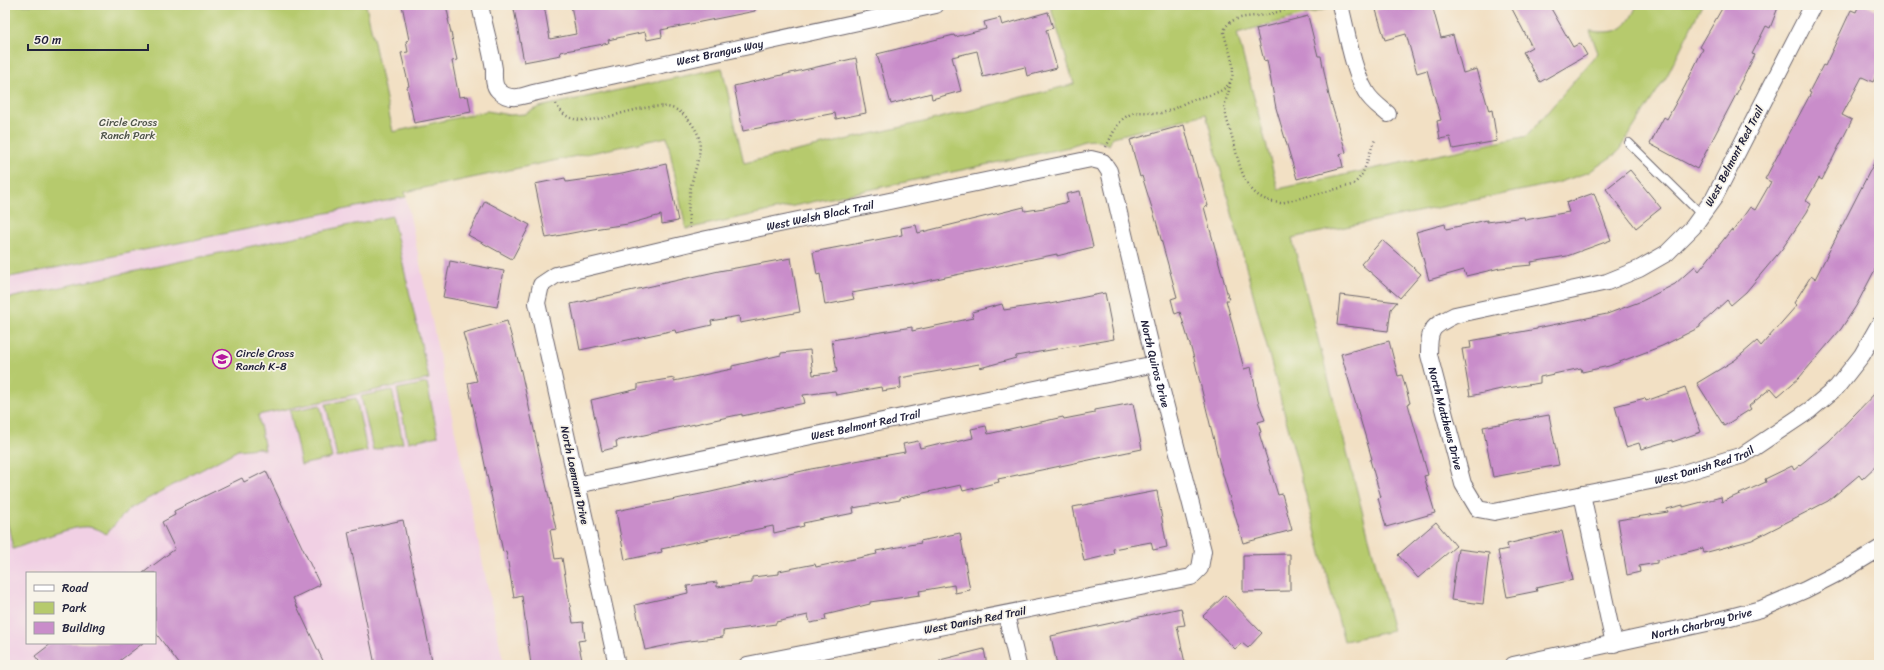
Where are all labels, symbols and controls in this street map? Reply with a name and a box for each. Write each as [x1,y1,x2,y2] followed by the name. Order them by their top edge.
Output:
[28,26,148,52] scale bar
[34,29,61,51] text: 50 m
[674,34,765,71] street label: West Brangus Way
[1700,102,1769,210] street label: West Belmont Red Trail
[99,113,157,145] park label: Circle Cross Ranch Park
[765,195,877,236] street label: West Welsh Black Trail
[1135,318,1175,410] street label: North Quiros Drive
[236,344,294,376] place label: Circle Cross Ranch K-8
[211,348,233,370] school or university icon: Circle Cross Ranch K-8
[1422,365,1468,472] street label: North Matthews Drive
[809,404,923,446] street label: West Belmont Red Trail
[555,424,594,527] street label: North Loemann Drive
[1653,440,1759,490] street label: West Danish Red Trail
[26,572,156,644] legend
[62,577,89,599] text: Road
[62,597,87,619] text: Park
[922,601,1029,640] street label: West Danish Red Trail
[1649,603,1755,645] street label: North Charbray Drive
[62,617,105,639] text: Building

